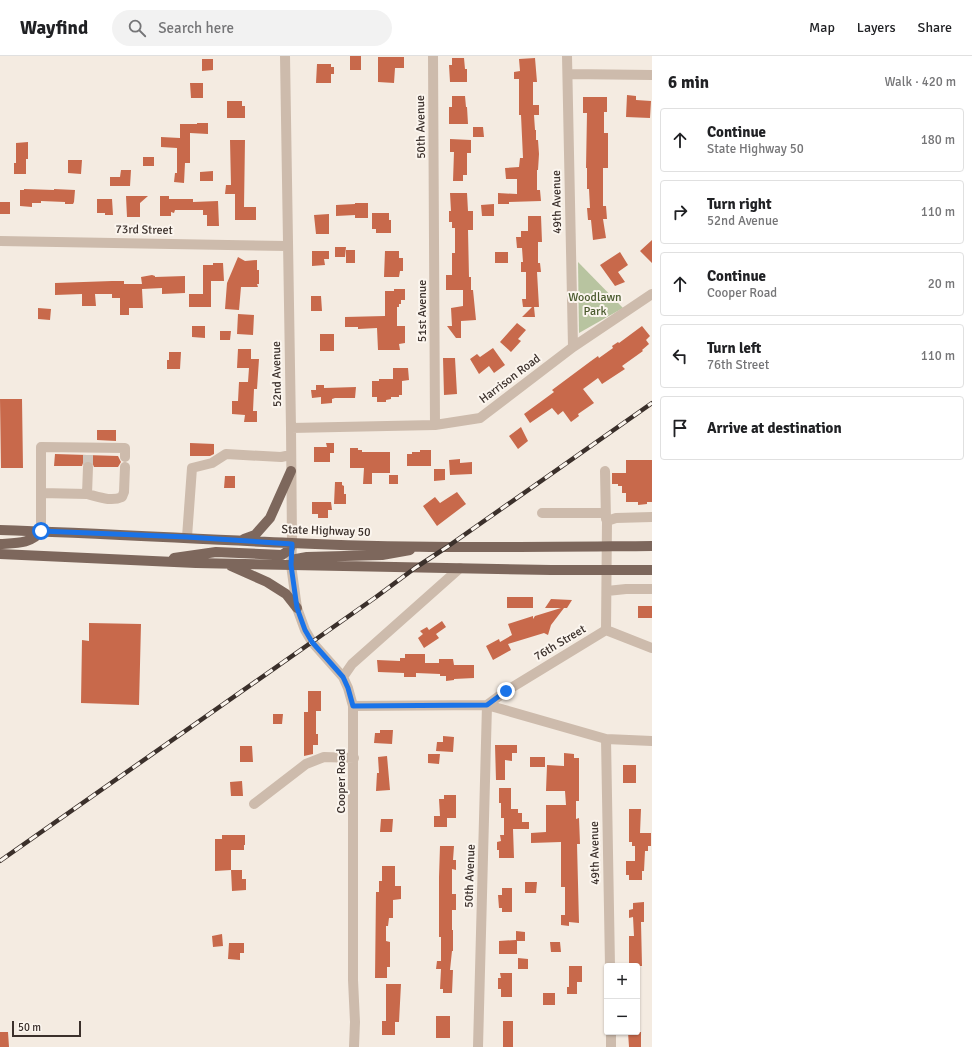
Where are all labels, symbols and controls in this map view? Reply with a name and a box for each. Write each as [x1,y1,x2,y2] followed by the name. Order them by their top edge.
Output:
[112,10,392,46] search box
[20,16,88,40] text: Wayfind
[126,17,148,39] icon: search
[158,19,234,37] text: Search here
[809,19,835,36] text: Map
[857,19,896,36] text: Layers
[918,19,952,36] text: Share
[668,72,709,93] text: 6 min
[885,74,956,90] text: Walk · 420 m
[413,95,429,159] street label: 50th Avenue
[707,123,766,141] text: Continue
[669,129,691,151] icon: ahead
[921,132,955,148] text: 180 m
[707,141,804,157] text: State Highway 50
[549,170,565,234] street label: 49th Avenue
[707,195,772,213] text: Turn right
[669,201,691,223] icon: right
[921,204,955,220] text: 110 m
[707,213,779,229] text: 52nd Avenue
[115,222,173,238] street label: 73rd Street
[707,267,766,285] text: Continue
[669,273,691,295] icon: ahead
[928,276,955,292] text: 20 m
[415,280,430,342] street label: 51st Avenue
[707,285,777,301] text: Cooper Road
[568,290,622,319] park label: Woodlawn Park
[707,339,761,357] text: Turn left
[269,341,285,407] street label: 52nd Avenue
[669,345,691,367] icon: left
[921,348,955,364] text: 110 m
[476,351,544,407] street label: Harrison Road
[707,357,769,373] text: 76th Street
[669,417,691,439] icon: arrive
[707,419,842,437] text: Arrive at destination
[32,522,50,540] route start
[281,522,371,540] street label: State Highway 50
[531,622,589,664] street label: 76th Street
[497,682,515,700] route end
[334,749,349,813] street label: Cooper Road
[587,821,603,885] street label: 49th Avenue
[461,844,479,908] street label: 50th Avenue
[604,963,640,1035] map controls
[604,963,640,999] button: +
[604,999,640,1035] button: −
[12,1019,81,1038] scale bar
[18,1021,41,1034] text: 50 m

